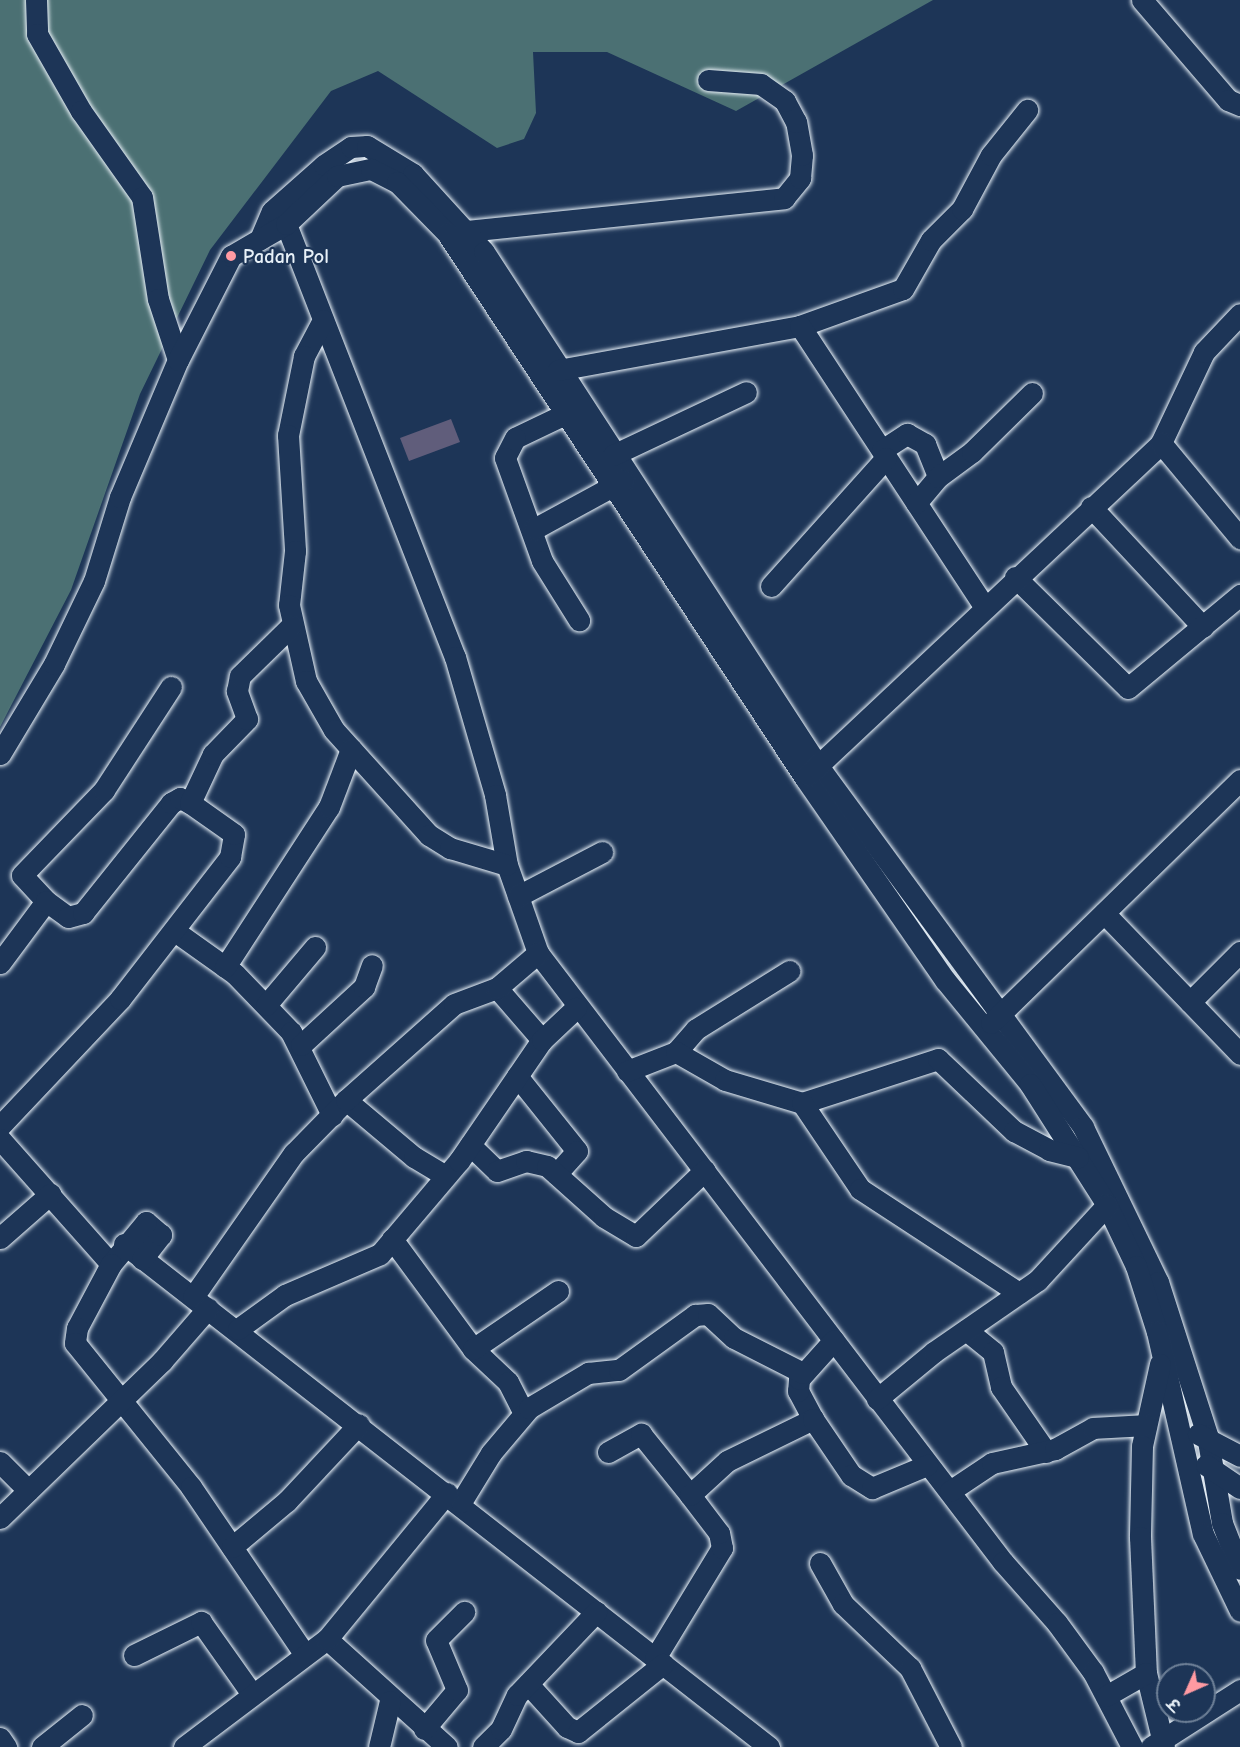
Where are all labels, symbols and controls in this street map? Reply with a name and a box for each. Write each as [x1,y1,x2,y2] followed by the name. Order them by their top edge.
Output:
[243,244,329,268] place label: Padan Pol
[224,249,238,263] marker: Padan Pol
[1156,1663,1216,1723] north arrow
[1165,1694,1185,1714] text: उ

